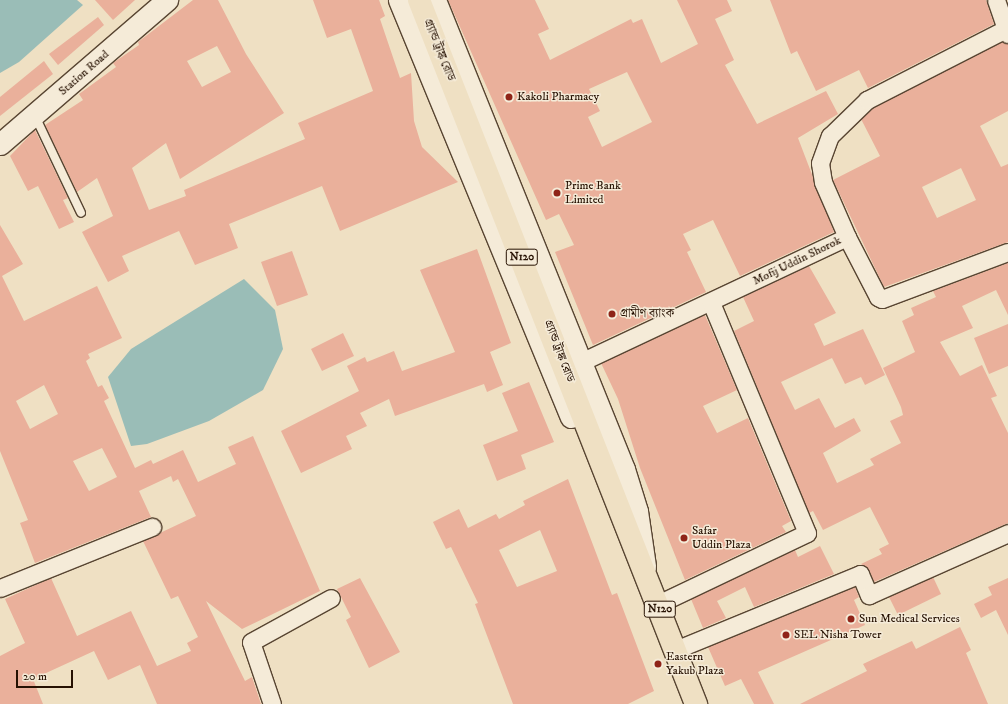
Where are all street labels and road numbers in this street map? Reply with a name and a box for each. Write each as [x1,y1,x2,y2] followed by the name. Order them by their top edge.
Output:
[420,17,458,83] street label: গ্র্যান্ড ট্রাঙ্ক রোড
[56,47,112,99] street label: Station Road
[751,233,843,289] street label: Mofij Uddin Shorok
[505,248,539,266] road number: N120
[541,318,577,384] street label: গ্র্যান্ড ট্রাঙ্ক রোড
[643,600,677,618] road number: N120

